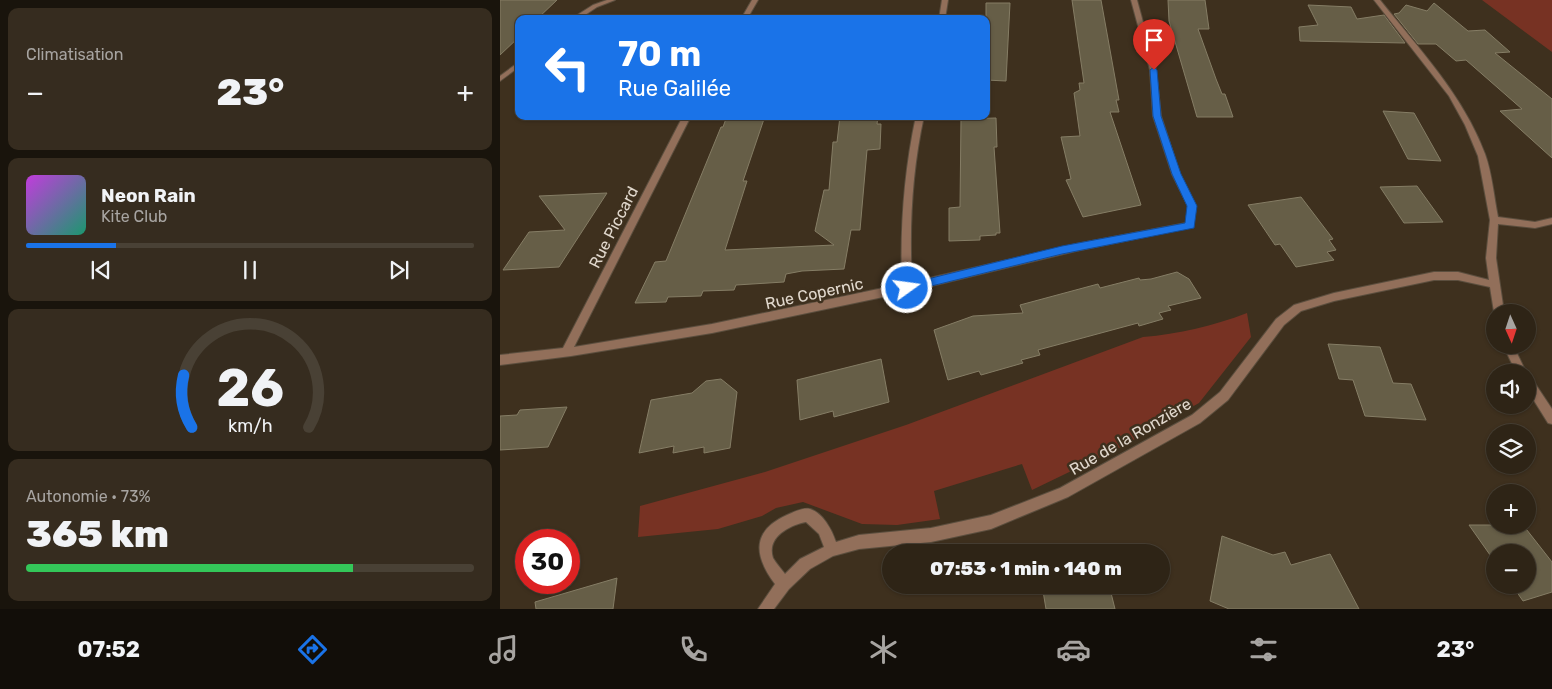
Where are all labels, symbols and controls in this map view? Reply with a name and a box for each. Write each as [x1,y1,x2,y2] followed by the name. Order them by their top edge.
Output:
[1133,19,1175,70] pin
[1140,26,1168,54] icon: arrive
[618,33,701,75] text: 70 m
[535,35,600,100] icon: left
[26,45,123,64] text: Climatisation
[217,69,284,115] text: 23°
[618,75,731,102] text: Rue Galilée
[26,76,44,109] text: −
[457,76,474,109] text: +
[585,183,642,271] street label: Rue Piccard
[101,184,196,207] text: Neon Rain
[101,207,167,226] text: Kite Club
[87,256,115,284] icon: previous
[236,256,264,284] icon: pause
[385,256,413,284] icon: next
[880,261,932,313] position arrow
[763,274,865,313] street label: Rue Copernic
[1486,304,1536,354] north arrow
[1486,304,1536,594] map controls
[216,357,284,419] text: 26
[1486,364,1536,414] button: sound
[1066,394,1194,479] street label: Rue de la Ronzière
[228,415,272,436] text: km/h
[1486,424,1536,474] button: layers
[1486,484,1536,534] button: +
[26,487,151,506] text: Autonomie · 73%
[26,511,169,557] text: 365 km
[515,529,580,594] speed limit sign: 30
[1486,544,1536,594] button: −
[930,557,1122,580] text: 07:53 · 1 min · 140 m
[295,632,330,667] icon: directions
[486,632,521,667] icon: music
[676,632,711,667] icon: phone
[866,632,901,667] icon: climate
[1056,632,1091,667] icon: car
[1246,632,1281,667] icon: filters
[78,636,140,663] text: 07:52
[1437,636,1474,663] text: 23°

